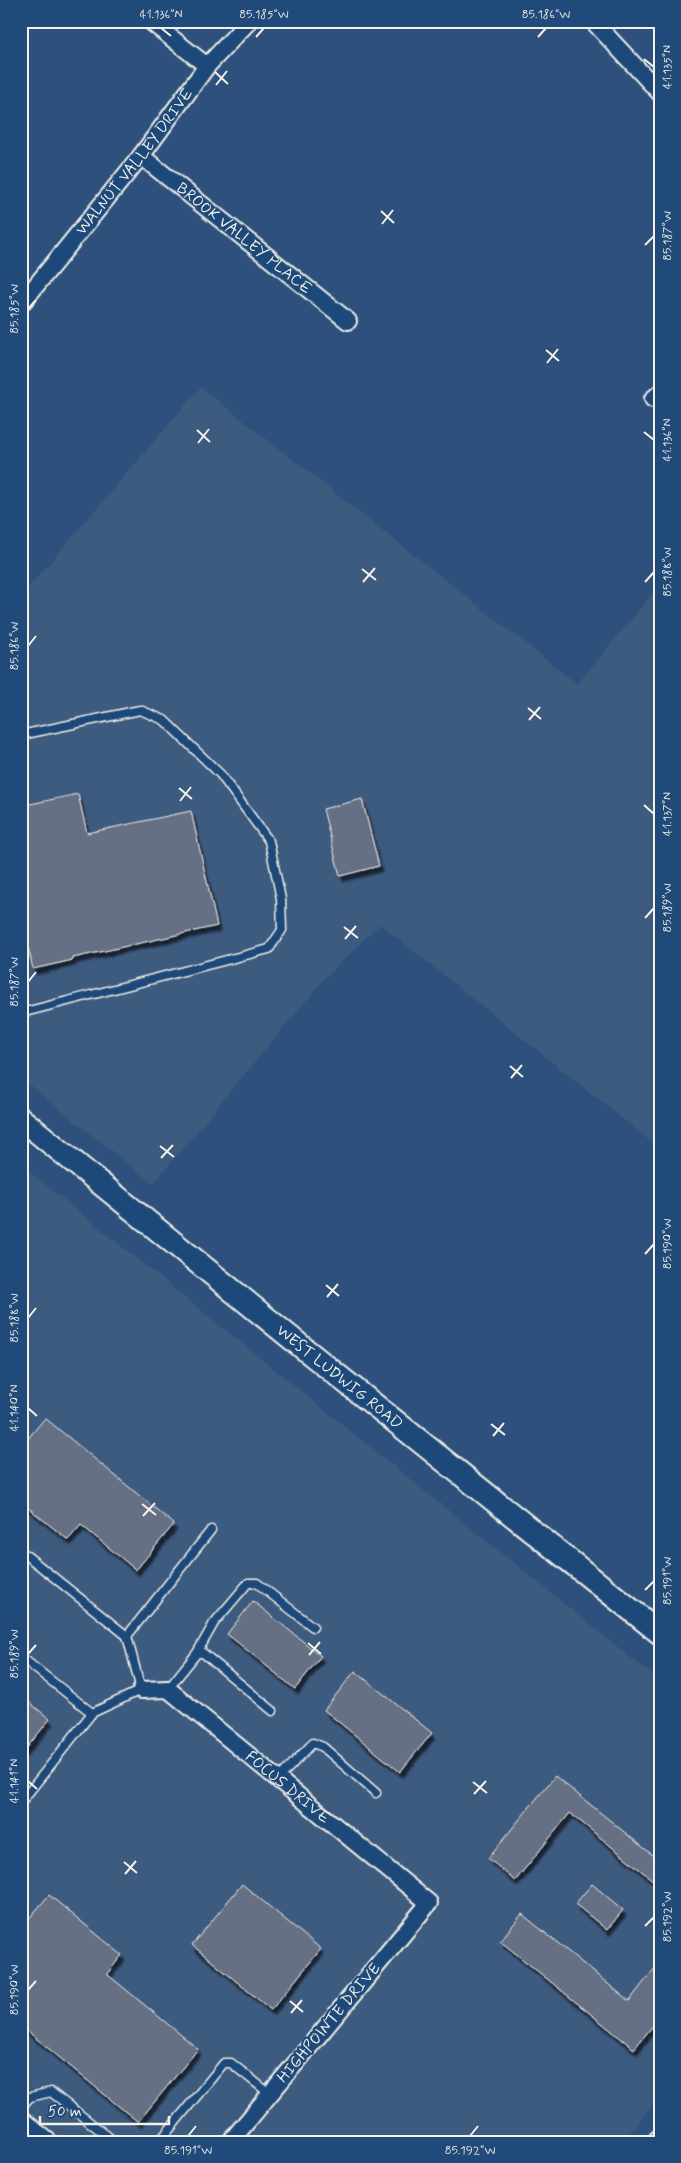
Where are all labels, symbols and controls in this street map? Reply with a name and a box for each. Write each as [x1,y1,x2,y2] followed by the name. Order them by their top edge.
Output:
[139,7,183,23] text: 41.136°N
[239,7,289,23] text: 85.185°W
[522,7,570,23] text: 85.186°W
[660,45,676,89] text: 41.135°N
[71,84,198,239] street label: WALNUT VALLEY DRIVE
[172,178,316,299] street label: BROOK VALLEY PLACE
[660,211,676,261] text: 85.187°W
[7,284,23,334] text: 85.185°W
[660,418,676,462] text: 41.136°N
[660,547,676,597] text: 85.188°W
[7,622,23,670] text: 85.186°W
[660,792,676,836] text: 41.137°N
[660,883,676,933] text: 85.189°W
[7,957,23,1007] text: 85.187°W
[660,1219,676,1269] text: 85.190°W
[7,1293,23,1343] text: 85.188°W
[272,1320,407,1434] street label: WEST LUDWIG ROAD
[7,1385,23,1431] text: 41.140°N
[660,1557,676,1605] text: 85.191°W
[7,1629,23,1679] text: 85.189°W
[241,1746,335,1828] street label: FOCUS DRIVE
[7,1759,23,1803] text: 41.141°N
[660,1892,676,1942] text: 85.192°W
[273,1959,385,2087] street label: HIGHPOINTE DRIVE
[7,1965,23,2015] text: 85.190°W
[40,2093,169,2125] scale bar
[48,2102,82,2122] text: 50 m
[164,2143,212,2159] text: 85.191°W
[445,2143,495,2159] text: 85.192°W

